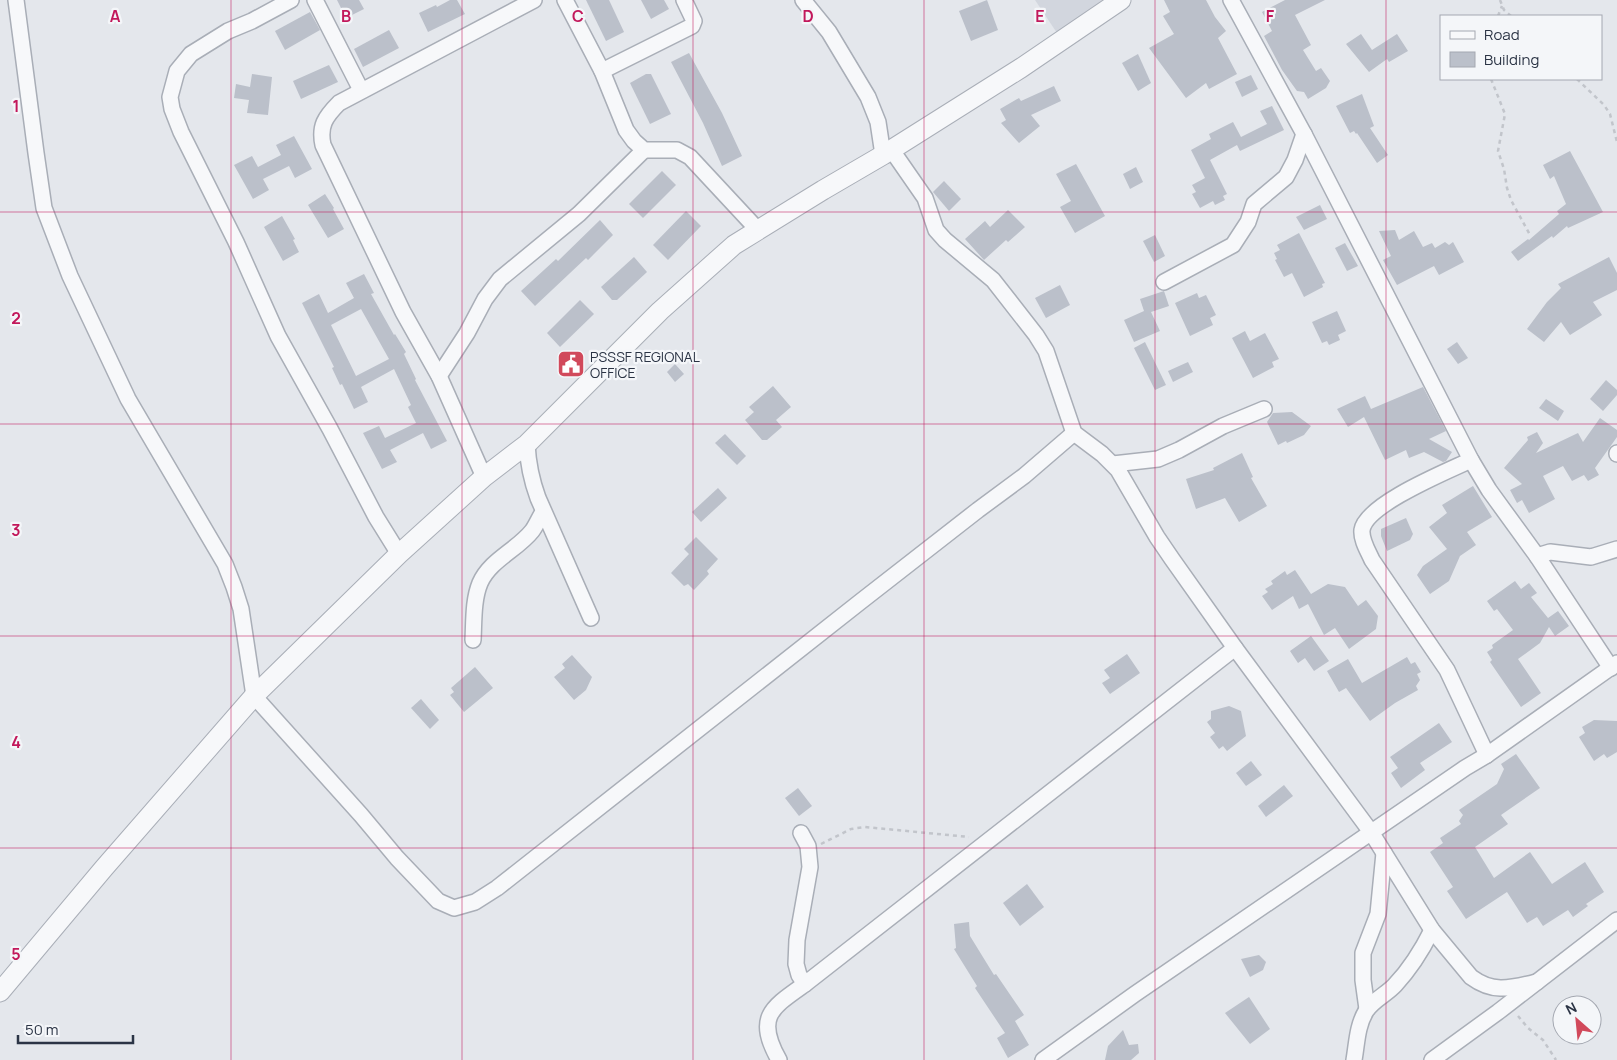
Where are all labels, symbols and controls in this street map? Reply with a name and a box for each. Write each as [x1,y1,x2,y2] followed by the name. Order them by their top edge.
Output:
[110,5,121,27] text: A
[341,5,351,27] text: B
[572,5,584,27] text: C
[802,5,814,27] text: D
[1035,5,1045,27] text: E
[1266,5,1275,27] text: F
[1440,15,1602,80] legend
[1484,24,1520,45] text: Road
[1484,49,1539,70] text: Building
[12,95,20,117] text: 1
[11,307,21,329] text: 2
[590,347,700,382] place label: PSSSF REGIONAL OFFICE
[556,349,586,379] public building icon: PSSSF REGIONAL OFFICE
[11,519,21,541] text: 3
[11,731,21,753] text: 4
[11,943,21,965] text: 5
[1552,995,1602,1045] north arrow
[1562,997,1580,1019] text: N
[18,1012,132,1044] scale bar
[25,1019,59,1040] text: 50 m

